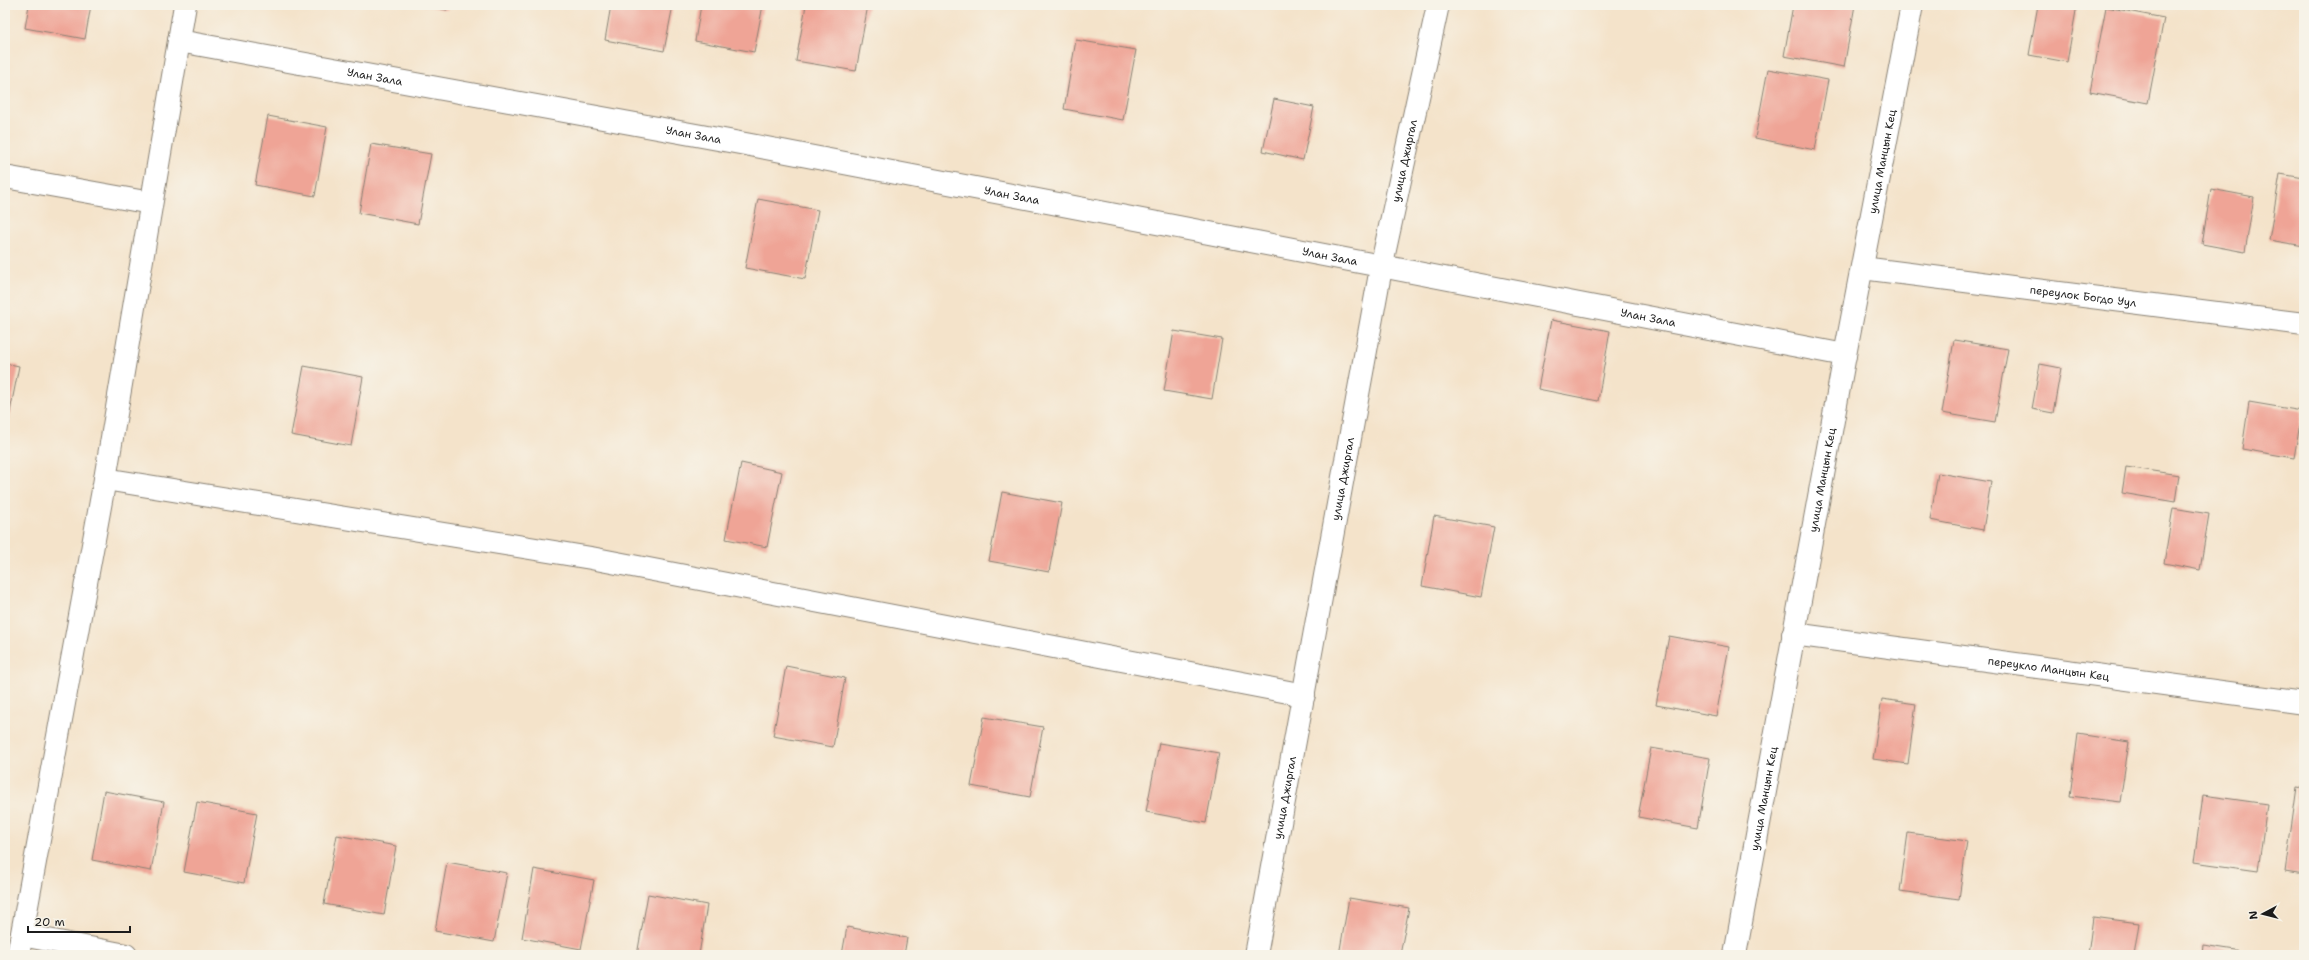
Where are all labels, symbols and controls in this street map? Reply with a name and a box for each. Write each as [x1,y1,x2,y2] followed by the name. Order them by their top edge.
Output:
[346,64,404,89] street label: Улан Зала
[1865,108,1899,215] street label: улица Манцын Кец
[1388,118,1420,204] street label: улица Джиргал
[665,122,723,147] street label: Улан Зала
[983,183,1041,208] street label: Улан Зала
[1301,244,1359,269] street label: Улан Зала
[2029,282,2137,310] street label: переулок Богдо Уул
[1619,305,1677,330] street label: Улан Зала
[1805,426,1839,533] street label: улица Манцын Кец
[1328,436,1358,522] street label: улица Джиргал
[1987,653,2110,684] street label: переукло Манцын Кец
[1747,745,1781,852] street label: улица Манцын Кец
[1270,755,1300,840] street label: улица Джиргал
[2243,894,2283,934] north arrow
[28,908,130,934] scale bar
[2246,910,2262,920] text: N
[34,914,65,930] text: 20 m

